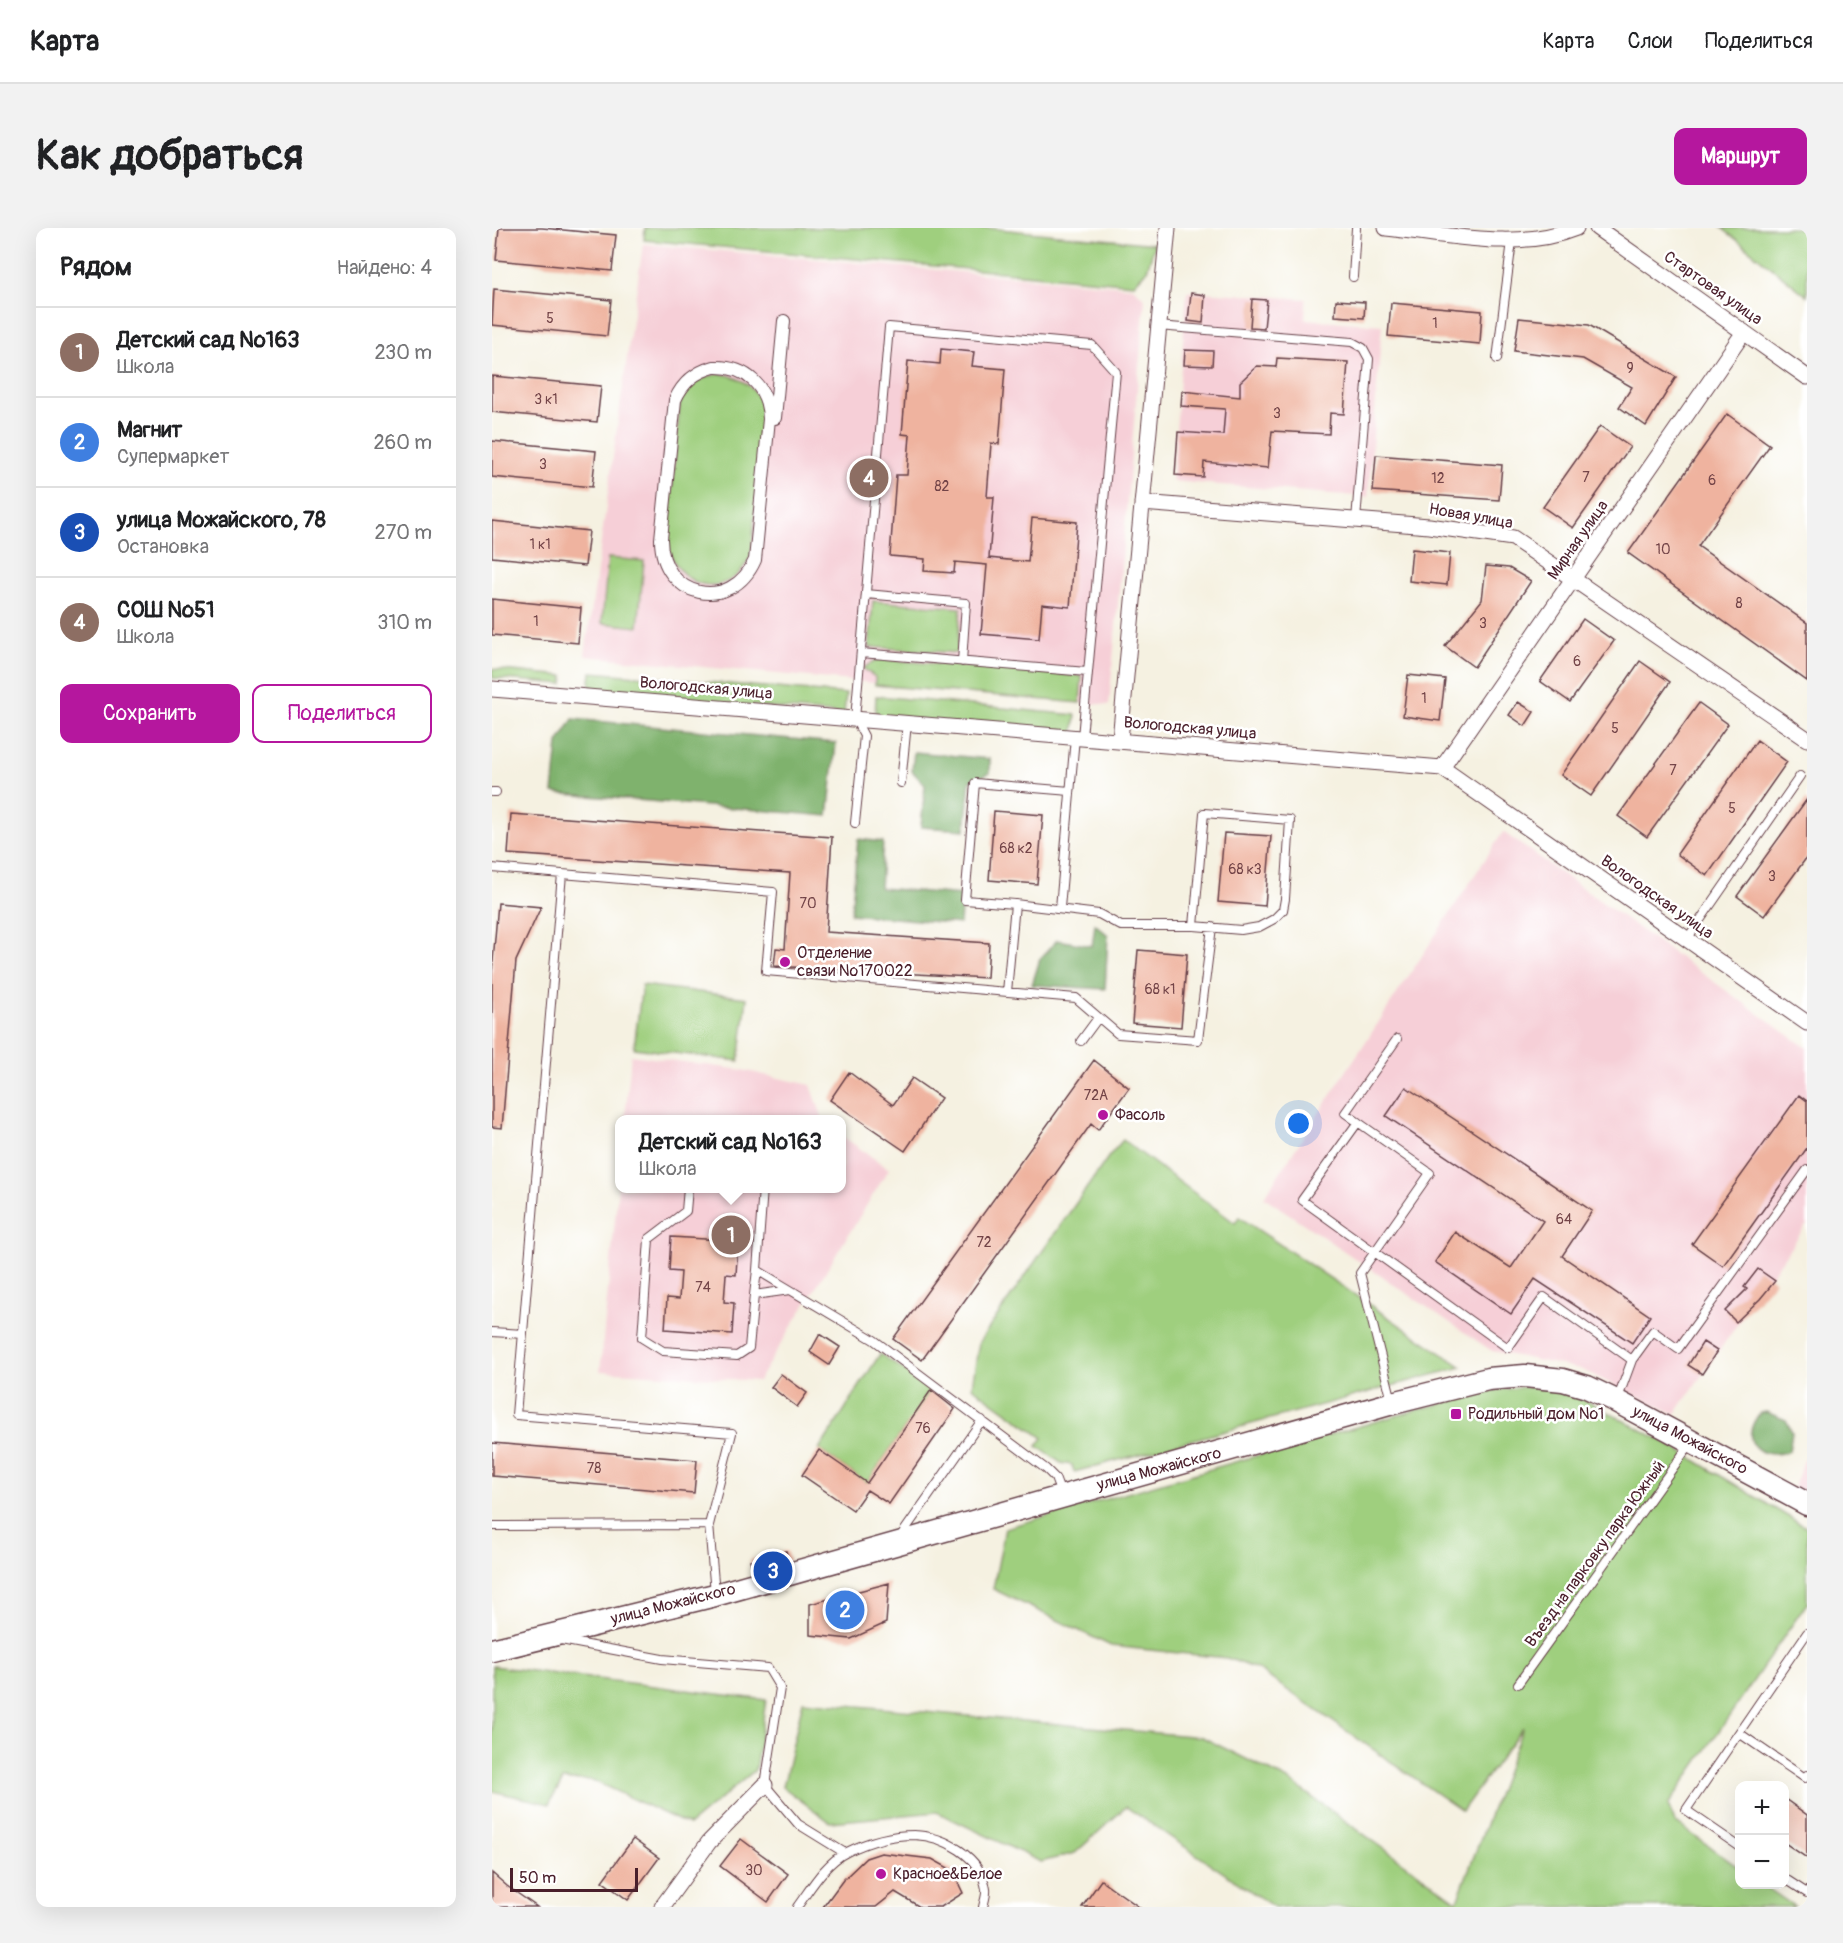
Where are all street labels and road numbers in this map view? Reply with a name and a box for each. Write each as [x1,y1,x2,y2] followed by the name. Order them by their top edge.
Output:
[1660,247,1766,329] street label: Стартовая улица
[1543,496,1613,584] street label: Мирная улица
[1427,499,1515,533] street label: Новая улица
[639,672,773,704] street label: Вологодская улица
[1123,712,1257,744] street label: Вологодская улица
[1597,851,1717,943] street label: Вологодская улица
[1628,1401,1751,1479] street label: улица Можайского
[1094,1443,1224,1495] street label: улица Можайского
[1521,1457,1669,1651] street label: Въезд на парковку парка Южный
[608,1579,738,1629] street label: улица Можайского

